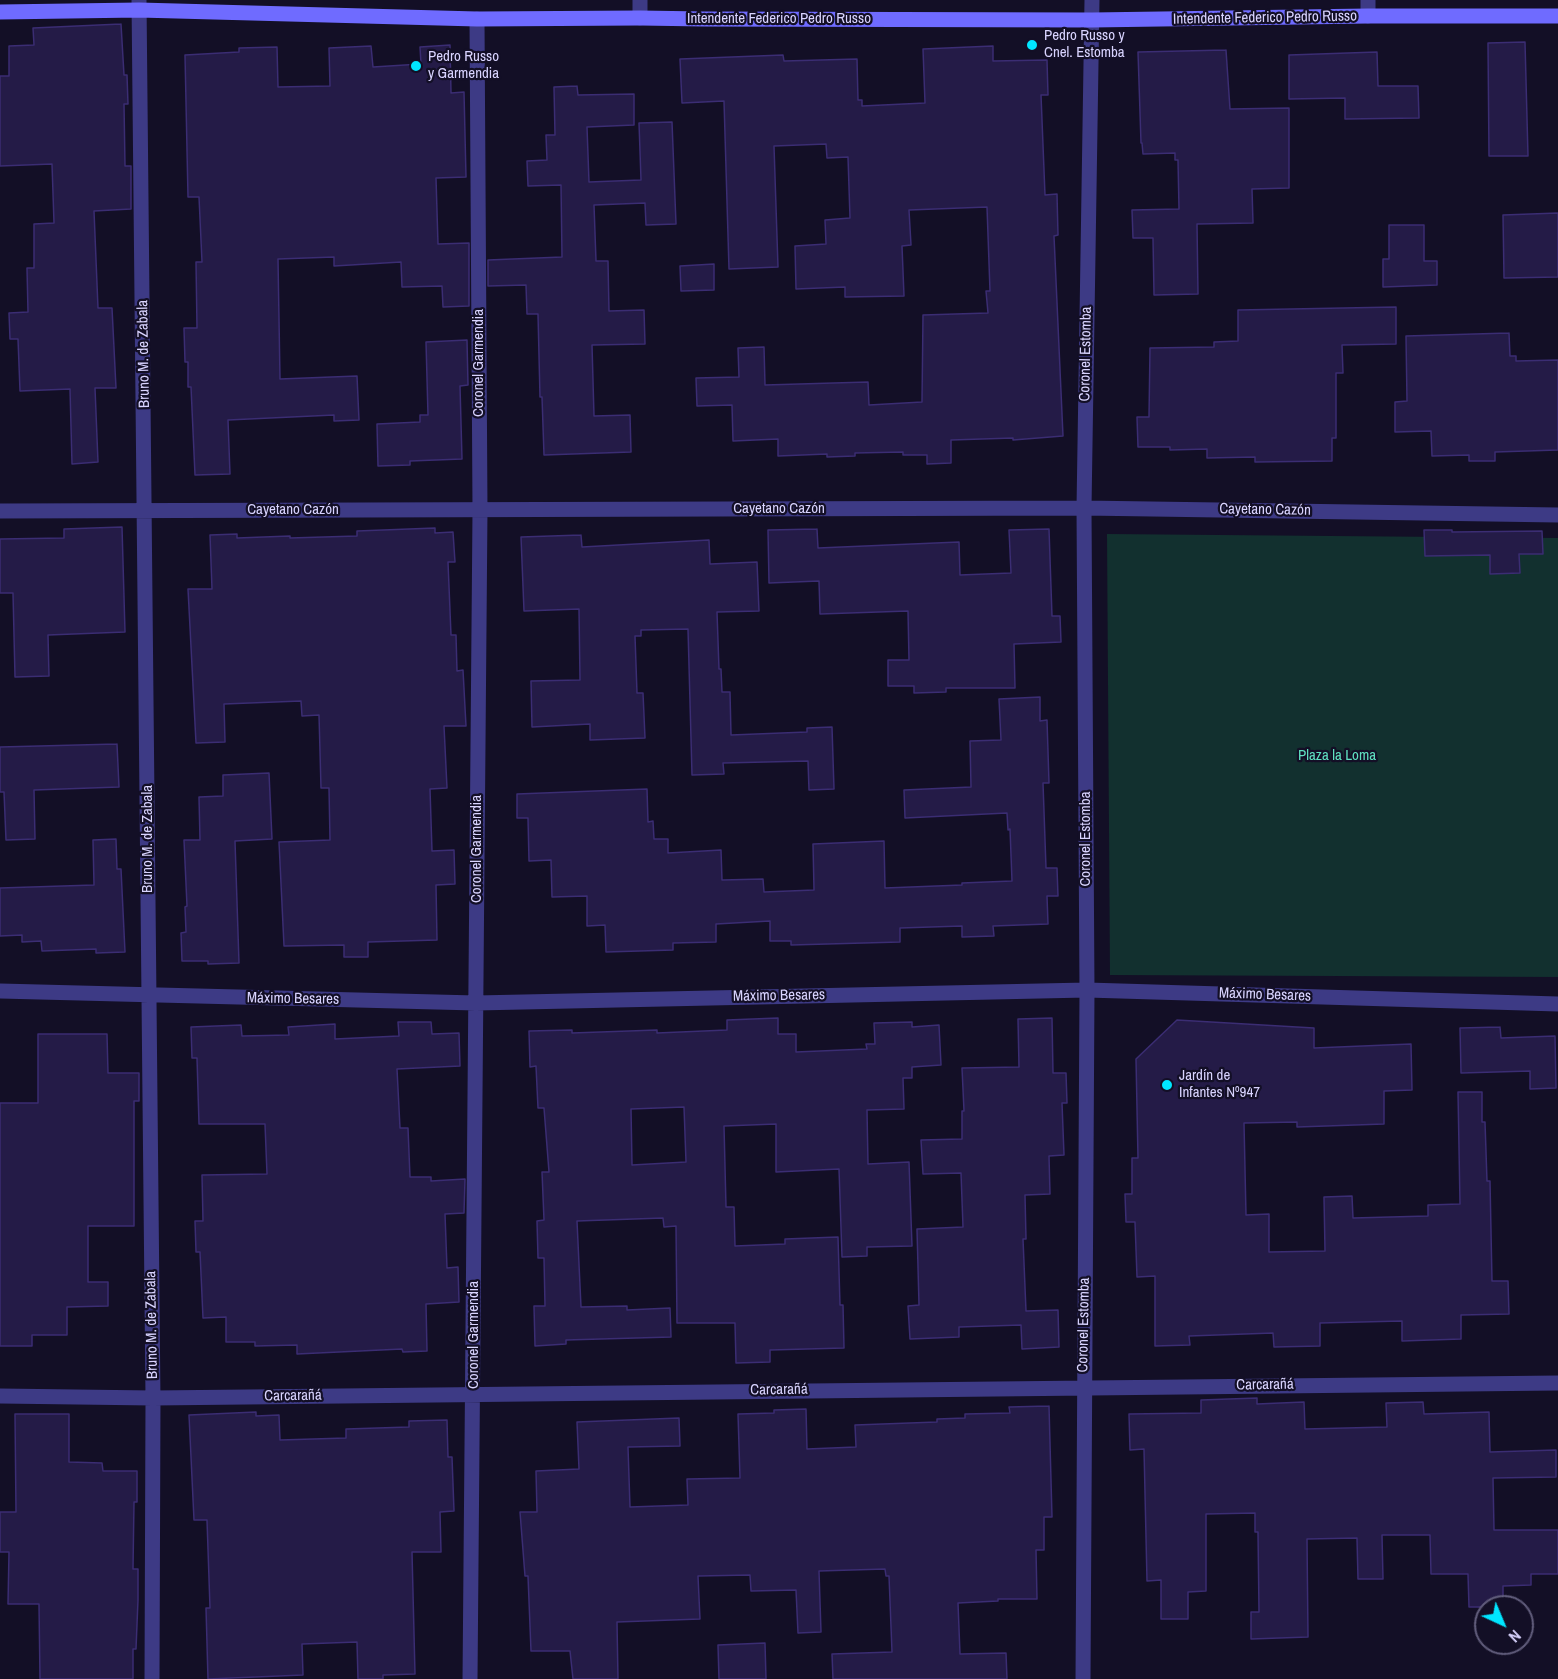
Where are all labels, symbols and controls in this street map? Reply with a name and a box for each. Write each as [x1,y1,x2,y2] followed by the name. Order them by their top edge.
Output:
[1173,7,1357,29] street label: Intendente Federico Pedro Russo
[687,10,871,28] street label: Intendente Federico Pedro Russo
[1044,27,1125,62] place label: Pedro Russo y Cnel. Estomba
[1025,38,1039,52] marker: Pedro Russo y Cnel. Estomba
[428,48,499,83] place label: Pedro Russo y Garmendia
[409,59,423,73] marker: Pedro Russo y Garmendia
[134,300,154,408] street label: Bruno M. de Zabala
[1076,306,1096,402] street label: Coronel Estomba
[470,309,488,417] street label: Coronel Garmendia
[733,500,825,518] street label: Cayetano Cazón
[1219,500,1311,520] street label: Cayetano Cazón
[247,501,339,519] street label: Cayetano Cazón
[1298,747,1376,765] park label: Plaza la Loma
[139,785,157,893] street label: Bruno M. de Zabala
[1077,791,1095,887] street label: Coronel Estomba
[468,795,486,903] street label: Coronel Garmendia
[1219,984,1311,1006] street label: Máximo Besares
[733,986,825,1006] street label: Máximo Besares
[247,989,339,1009] street label: Máximo Besares
[1179,1067,1260,1102] place label: Jardín de Infantes Nº947
[1160,1078,1174,1092] marker: Jardín de Infantes Nº947
[142,1271,162,1379] street label: Bruno M. de Zabala
[1074,1277,1094,1373] street label: Coronel Estomba
[465,1281,483,1389] street label: Coronel Garmendia
[1236,1376,1294,1394] street label: Carcarañá
[750,1381,808,1399] street label: Carcarañá
[264,1387,322,1405] street label: Carcarañá
[1474,1595,1534,1655] north arrow
[1504,1625,1526,1648] text: N

